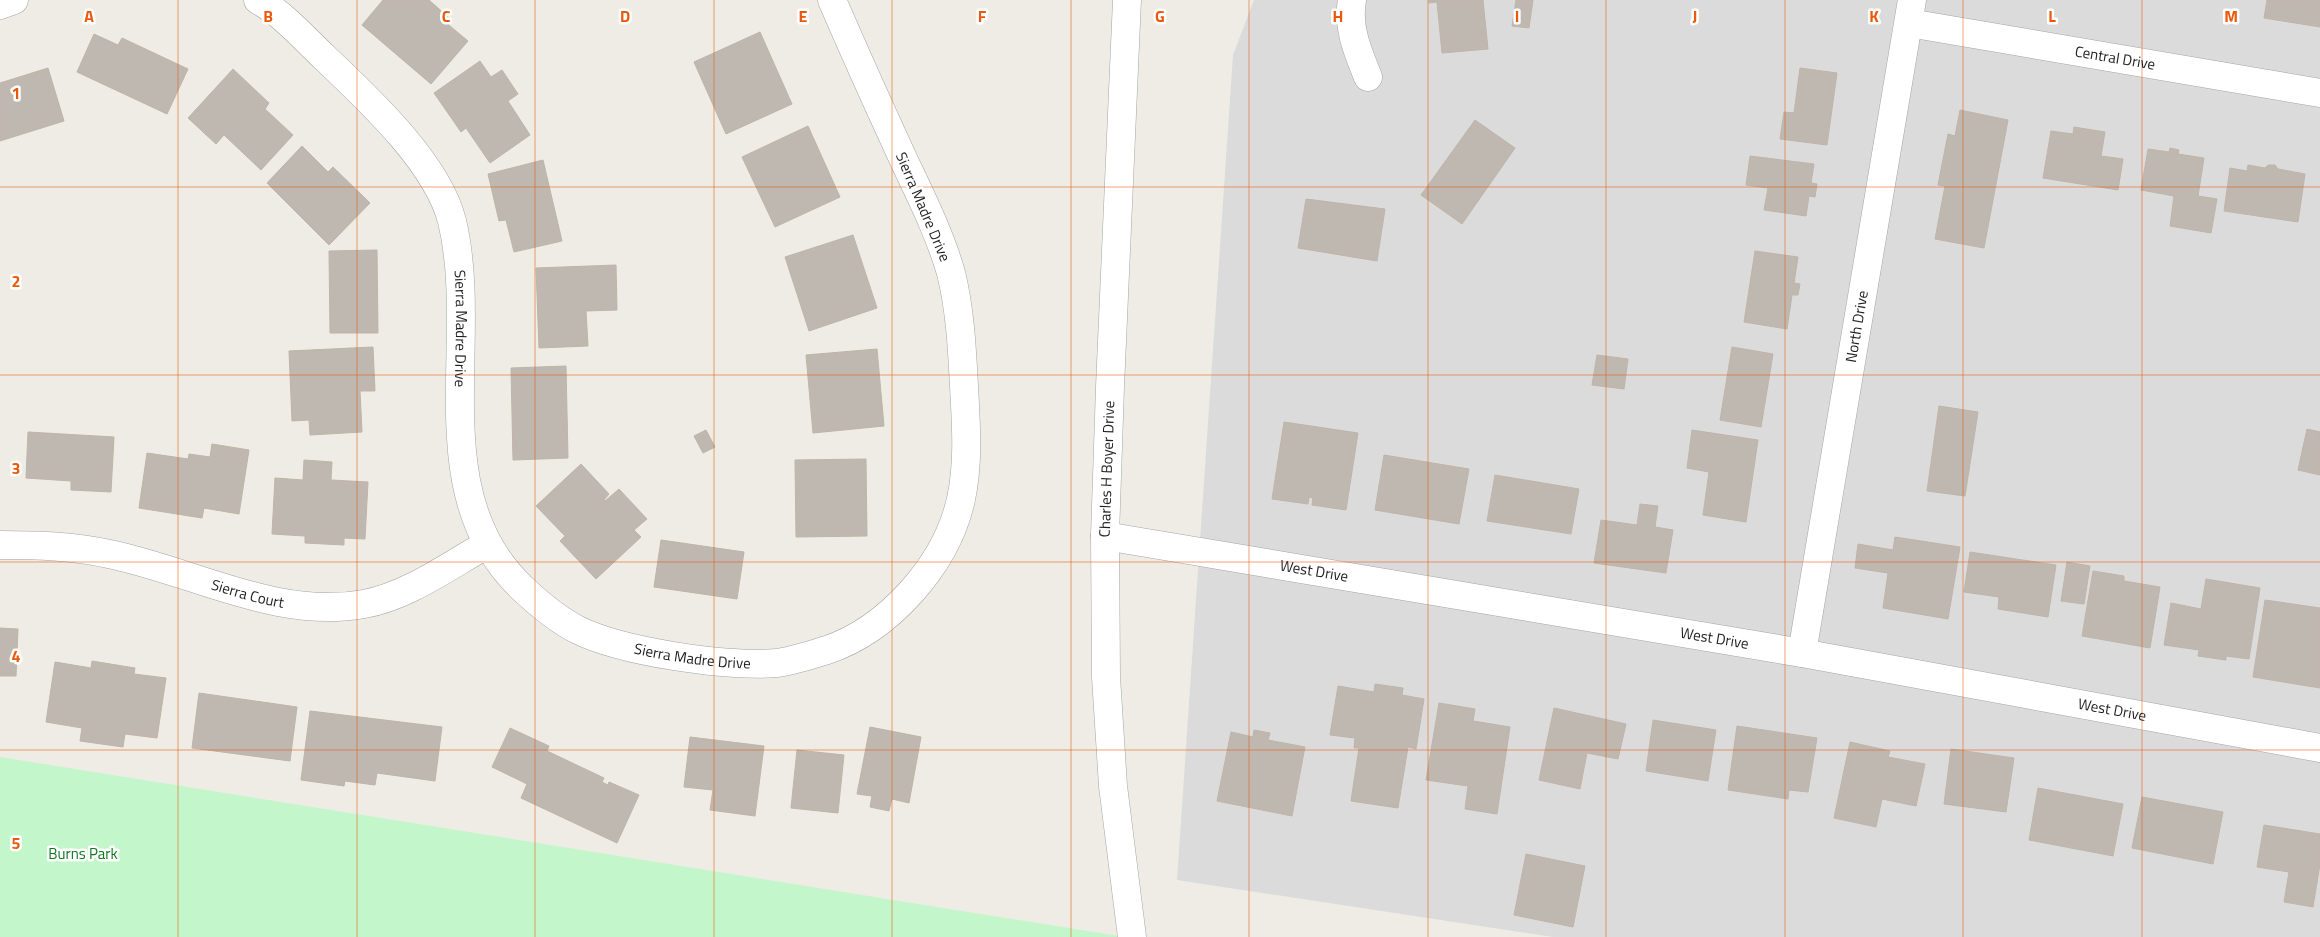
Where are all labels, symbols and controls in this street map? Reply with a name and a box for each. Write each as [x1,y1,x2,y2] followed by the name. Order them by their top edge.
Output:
[84,4,94,28] text: A
[263,4,273,28] text: B
[442,4,451,28] text: C
[620,4,630,28] text: D
[799,4,808,28] text: E
[978,4,987,28] text: F
[1155,4,1165,28] text: G
[1333,4,1343,28] text: H
[1515,4,1519,28] text: I
[1693,4,1697,28] text: J
[1869,4,1879,28] text: K
[2048,4,2056,28] text: L
[2224,4,2238,28] text: M
[2073,39,2157,76] street label: Central Drive
[12,81,20,105] text: 1
[890,148,957,265] street label: Sierra Madre Drive
[12,269,20,293] text: 2
[448,269,473,387] street label: Sierra Madre Drive
[1839,289,1874,364] street label: North Drive
[1093,400,1120,538] street label: Charles H Boyer Drive
[12,456,20,480] text: 3
[1278,554,1350,588] street label: West Drive
[208,573,287,614] street label: Sierra Court
[1679,621,1750,655] street label: West Drive
[632,637,751,675] street label: Sierra Madre Drive
[12,644,21,668] text: 4
[2076,692,2148,727] street label: West Drive
[12,831,21,855] text: 5
[48,842,118,865] park label: Burns Park

